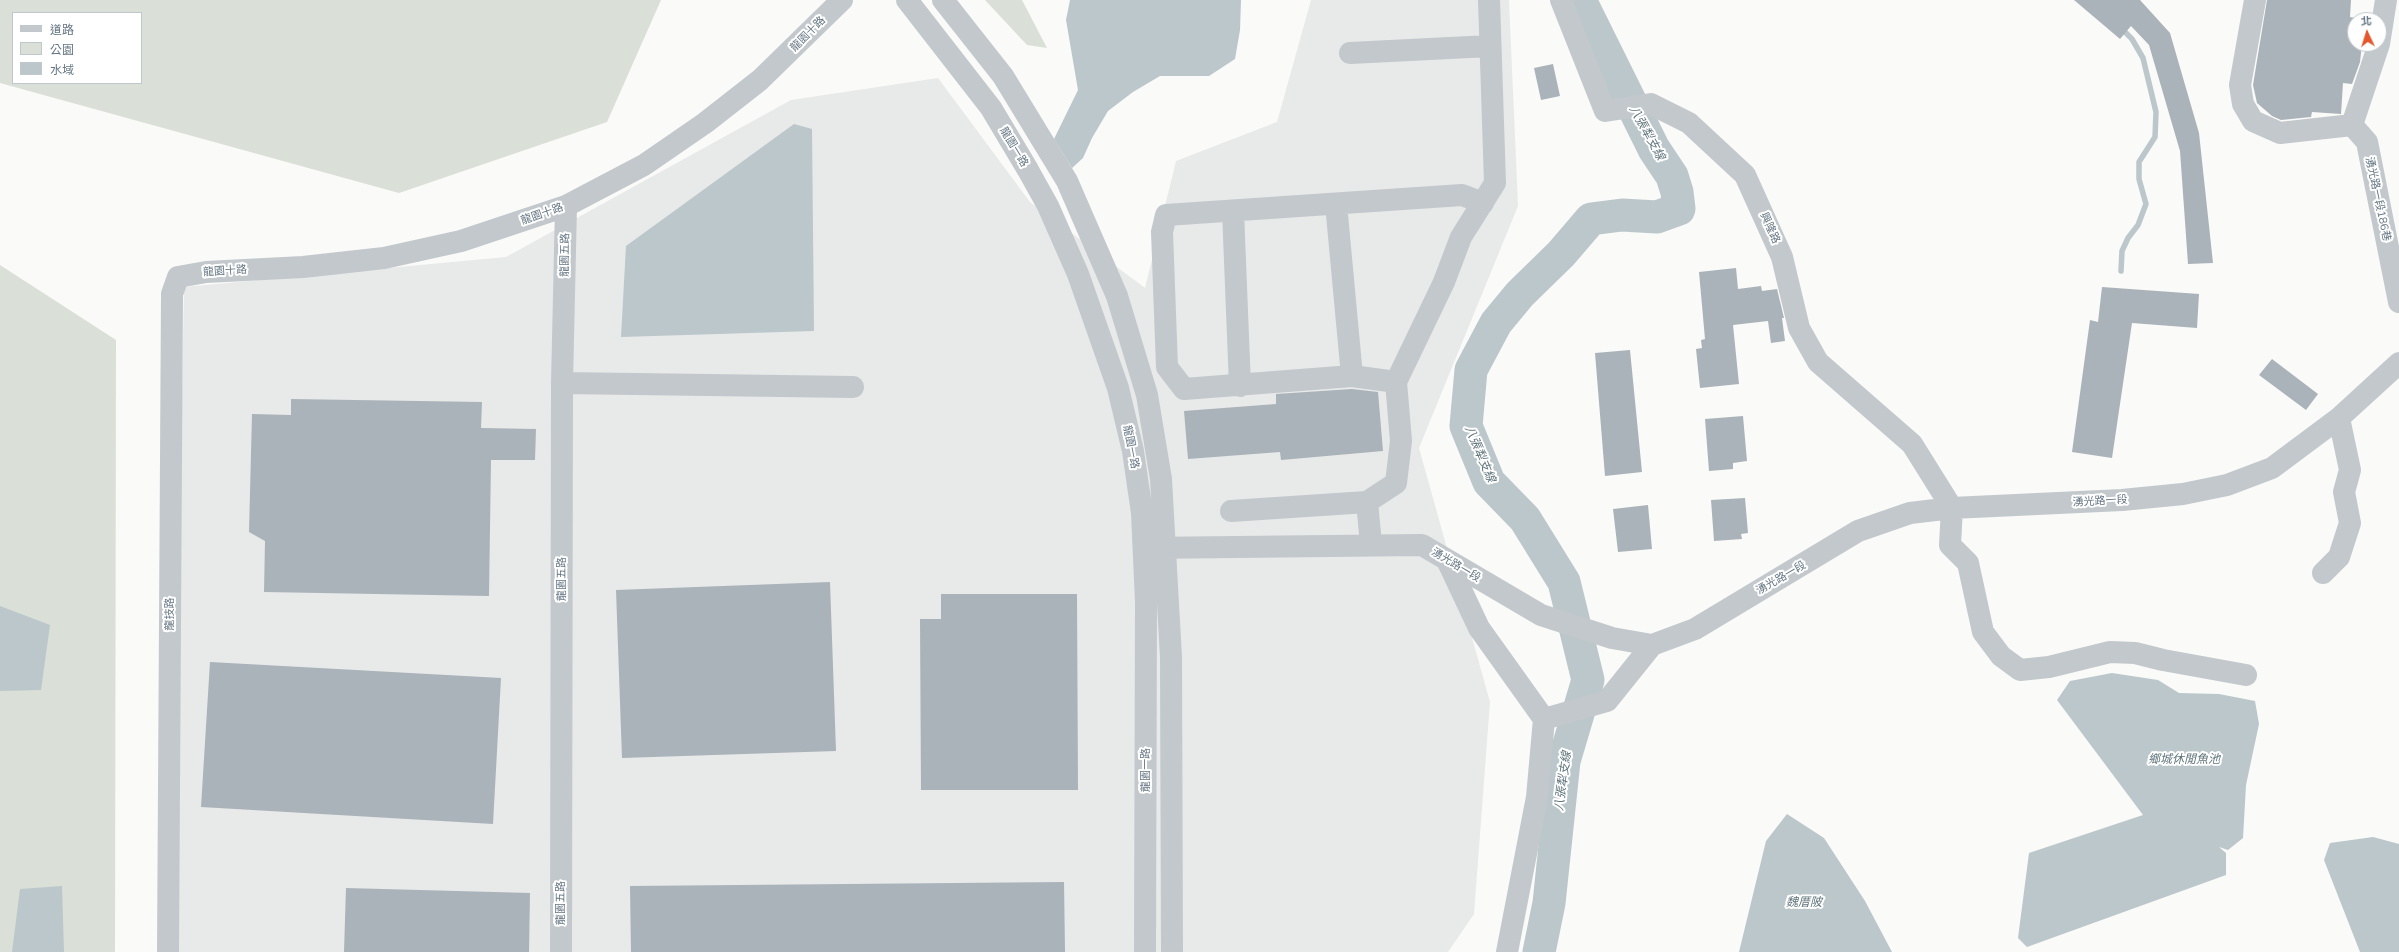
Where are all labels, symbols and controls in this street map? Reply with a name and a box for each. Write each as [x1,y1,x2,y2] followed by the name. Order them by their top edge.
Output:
[12,12,142,84] legend
[2347,12,2387,52] north arrow
[788,14,828,54] street label: 龍園十路
[2360,14,2372,28] text: 北
[50,22,74,37] text: 道路
[50,42,74,57] text: 公園
[50,62,74,77] text: 水域
[1626,103,1668,163] water label: 八張犁支線
[997,125,1031,169] street label: 龍園一路
[2363,156,2393,242] street label: 湧光路一段186巷
[519,201,565,227] street label: 龍園十路
[1757,210,1783,246] street label: 興隆路
[558,233,572,277] street label: 龍園五路
[203,263,247,279] street label: 龍園十路
[1120,424,1142,470] street label: 龍園一路
[1462,424,1498,484] water label: 八張犁支線
[2072,493,2128,509] street label: 湧光路一段
[1429,545,1483,585] street label: 湧光路一段
[555,557,569,601] street label: 龍園五路
[1754,559,1808,597] street label: 湧光路一段
[163,598,177,630] street label: 龍技路
[1139,748,1153,792] street label: 龍園一路
[1552,750,1574,812] water label: 八張犁支線
[2148,752,2220,766] water label: 鄉城休閒魚池
[554,881,568,925] street label: 龍園五路
[1786,895,1822,909] water label: 魏厝陂

